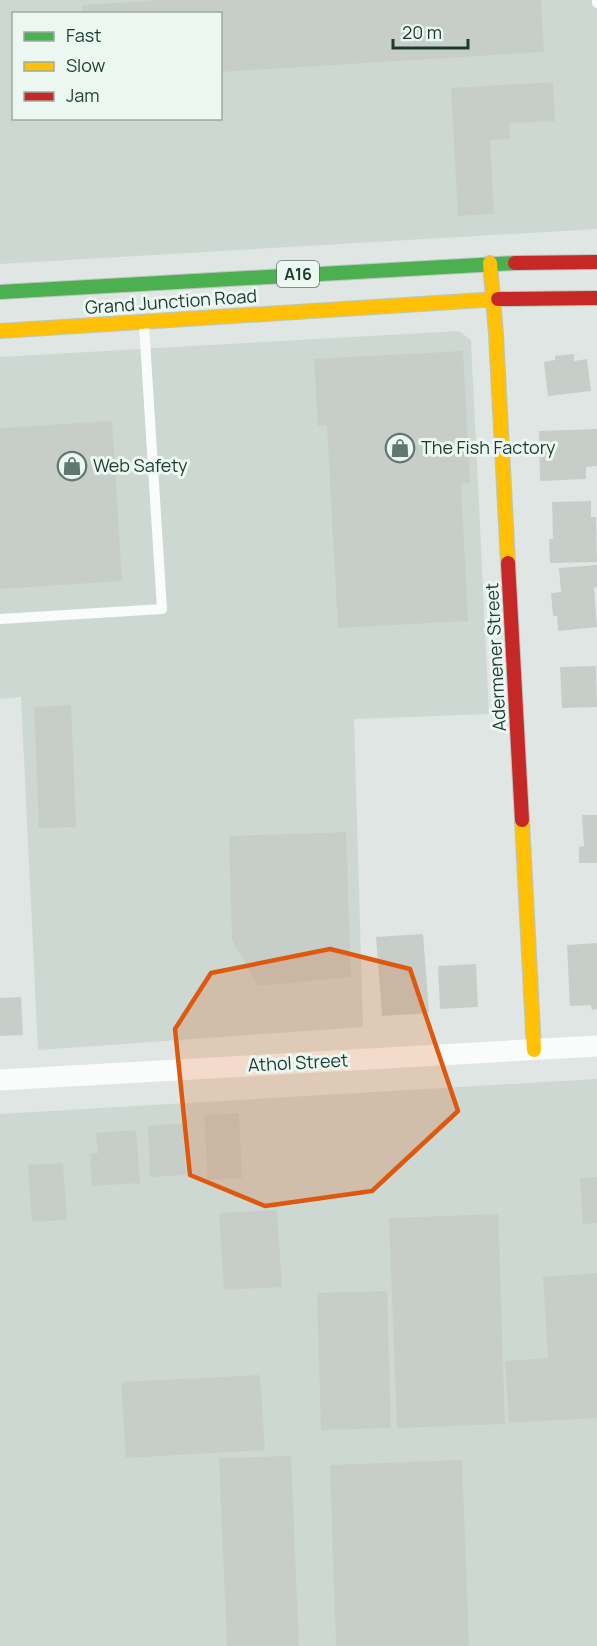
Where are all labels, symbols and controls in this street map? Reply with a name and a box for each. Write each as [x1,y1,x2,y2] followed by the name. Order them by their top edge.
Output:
[12,12,222,120] legend
[393,12,468,50] scale bar
[402,20,442,44] text: 20 m
[66,23,101,47] text: Fast
[66,53,106,77] text: Slow
[66,83,100,107] text: Jam
[277,261,319,287] road number: A16
[84,283,258,319] street label: Grand Junction Road
[384,432,416,464] shop icon: The Fish Factory
[421,435,556,459] place label: The Fish Factory
[56,450,88,482] shop icon: Web Safety
[93,453,188,477] place label: Web Safety
[479,582,511,732] street label: Adermener Street
[247,1047,349,1077] street label: Athol Street

